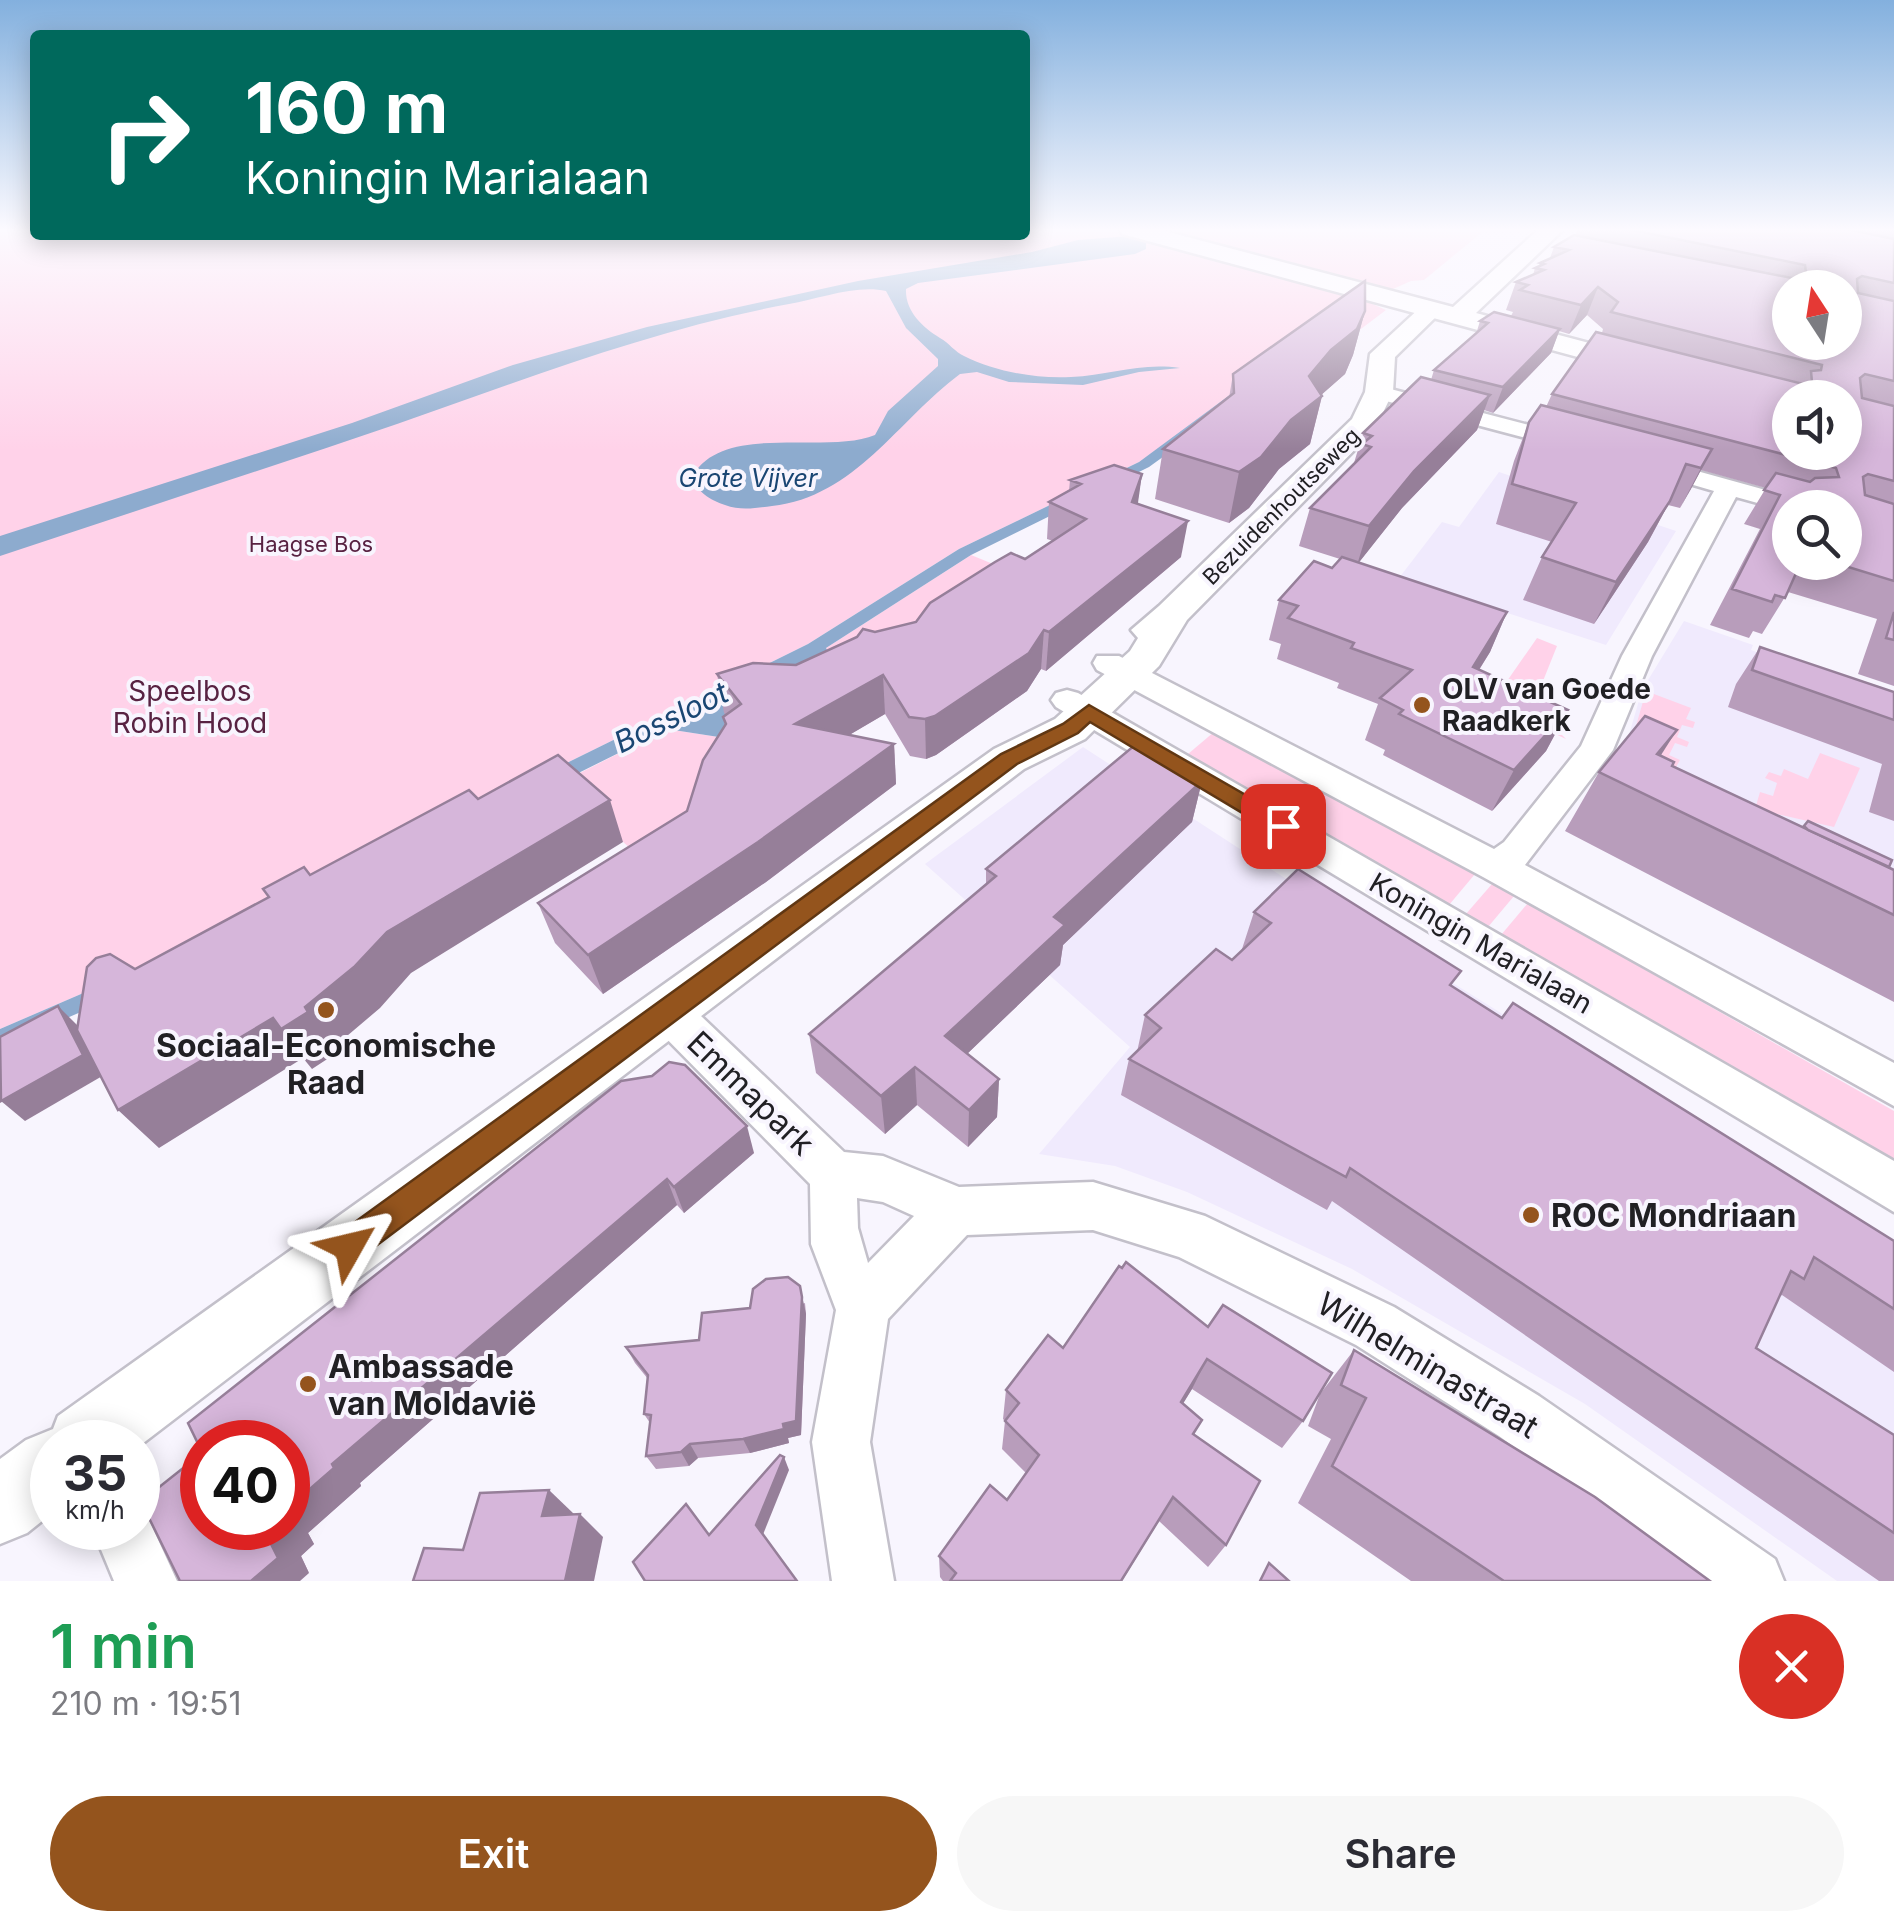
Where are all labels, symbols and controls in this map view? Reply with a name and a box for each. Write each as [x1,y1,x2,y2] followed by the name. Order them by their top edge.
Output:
[245,65,448,150] text: 160 m
[80,70,210,200] icon: right
[245,150,650,205] text: Koningin Marialaan
[1772,270,1862,360] north arrow
[1772,270,1862,580] map controls
[1772,380,1862,470] button: sound
[1197,422,1365,590] street label: Bezuidenhoutseweg
[679,463,818,493] water label: Grote Vijver
[1772,490,1862,580] button: search
[249,531,373,557] park label: Haagse Bos
[1442,672,1651,738] place label: OLV van Goede Raadkerk
[608,673,735,760] water label: Bossloot
[113,674,267,740] park label: Speelbos Robin Hood
[1411,694,1433,716] marker: OLV van Goede Raadkerk
[1241,784,1326,869] pin
[1256,799,1311,854] icon: arrive
[1363,865,1599,1021] street label: Koningin Marialaan
[315,999,337,1021] marker: Sociaal-Economische Raad
[679,1023,823,1163] street label: Emmapark
[156,1026,496,1102] place label: Sociaal-Economische Raad
[297,1195,401,1299] position arrow
[1551,1196,1796,1235] place label: ROC Mondriaan
[1520,1204,1542,1226] marker: ROC Mondriaan
[1310,1284,1546,1446] street label: Wilhelminastraat
[328,1347,536,1423] place label: Ambassade van Moldavië
[297,1373,319,1395] marker: Ambassade van Moldavië
[180,1420,310,1550] speed limit sign: 40
[63,1443,127,1503] text: 35
[65,1495,125,1525] text: km/h
[50,1610,197,1682] text: 1 min
[1739,1614,1844,1719] button: close
[50,1684,242,1723] text: 210 m · 19:51
[50,1796,937,1911] button: Exit
[957,1796,1844,1911] button: Share

